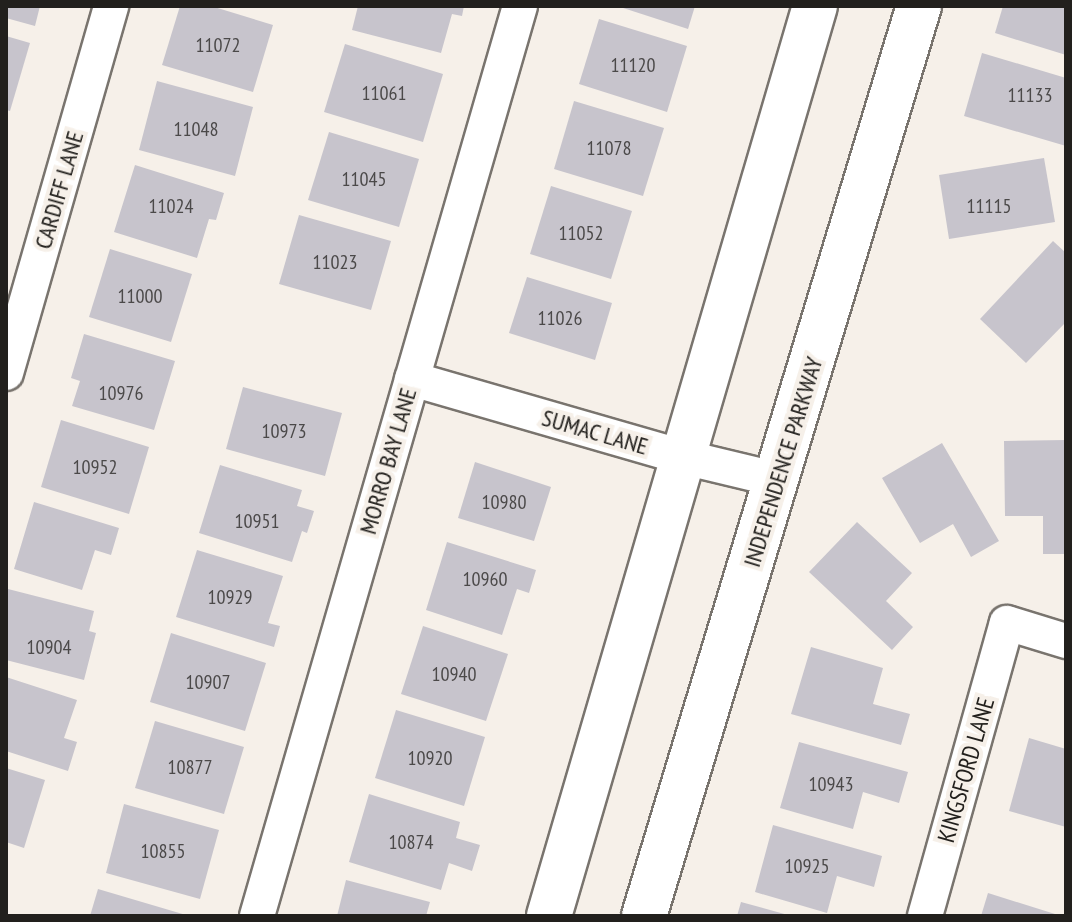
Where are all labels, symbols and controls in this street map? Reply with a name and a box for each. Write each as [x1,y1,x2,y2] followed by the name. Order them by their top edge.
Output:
[196,33,240,57] house number: 11072
[611,53,655,77] house number: 11120
[362,81,406,105] house number: 11061
[1008,83,1052,107] house number: 11133
[174,117,218,141] house number: 11048
[28,128,90,252] street label: CARDIFF LANE
[587,136,631,160] house number: 11078
[342,167,386,191] house number: 11045
[149,194,193,218] house number: 11024
[967,194,1011,218] house number: 11115
[559,221,603,245] house number: 11052
[313,250,357,274] house number: 11023
[118,284,162,308] house number: 11000
[538,306,582,330] house number: 11026
[737,354,829,570] street label: INDEPENDENCE PARKWAY
[99,381,143,405] house number: 10976
[353,384,423,538] street label: MORRO BAY LANE
[538,403,652,461] street label: SUMAC LANE
[262,419,306,443] house number: 10973
[73,455,117,479] house number: 10952
[482,490,526,514] house number: 10980
[235,509,279,533] house number: 10951
[463,567,507,591] house number: 10960
[208,585,252,609] house number: 10929
[27,635,71,659] house number: 10904
[432,662,476,686] house number: 10940
[186,670,230,694] house number: 10907
[932,694,1000,846] street label: KINGSFORD LANE
[408,746,452,770] house number: 10920
[168,755,212,779] house number: 10877
[809,772,853,796] house number: 10943
[389,830,433,854] house number: 10874
[141,839,185,863] house number: 10855
[785,854,829,878] house number: 10925

